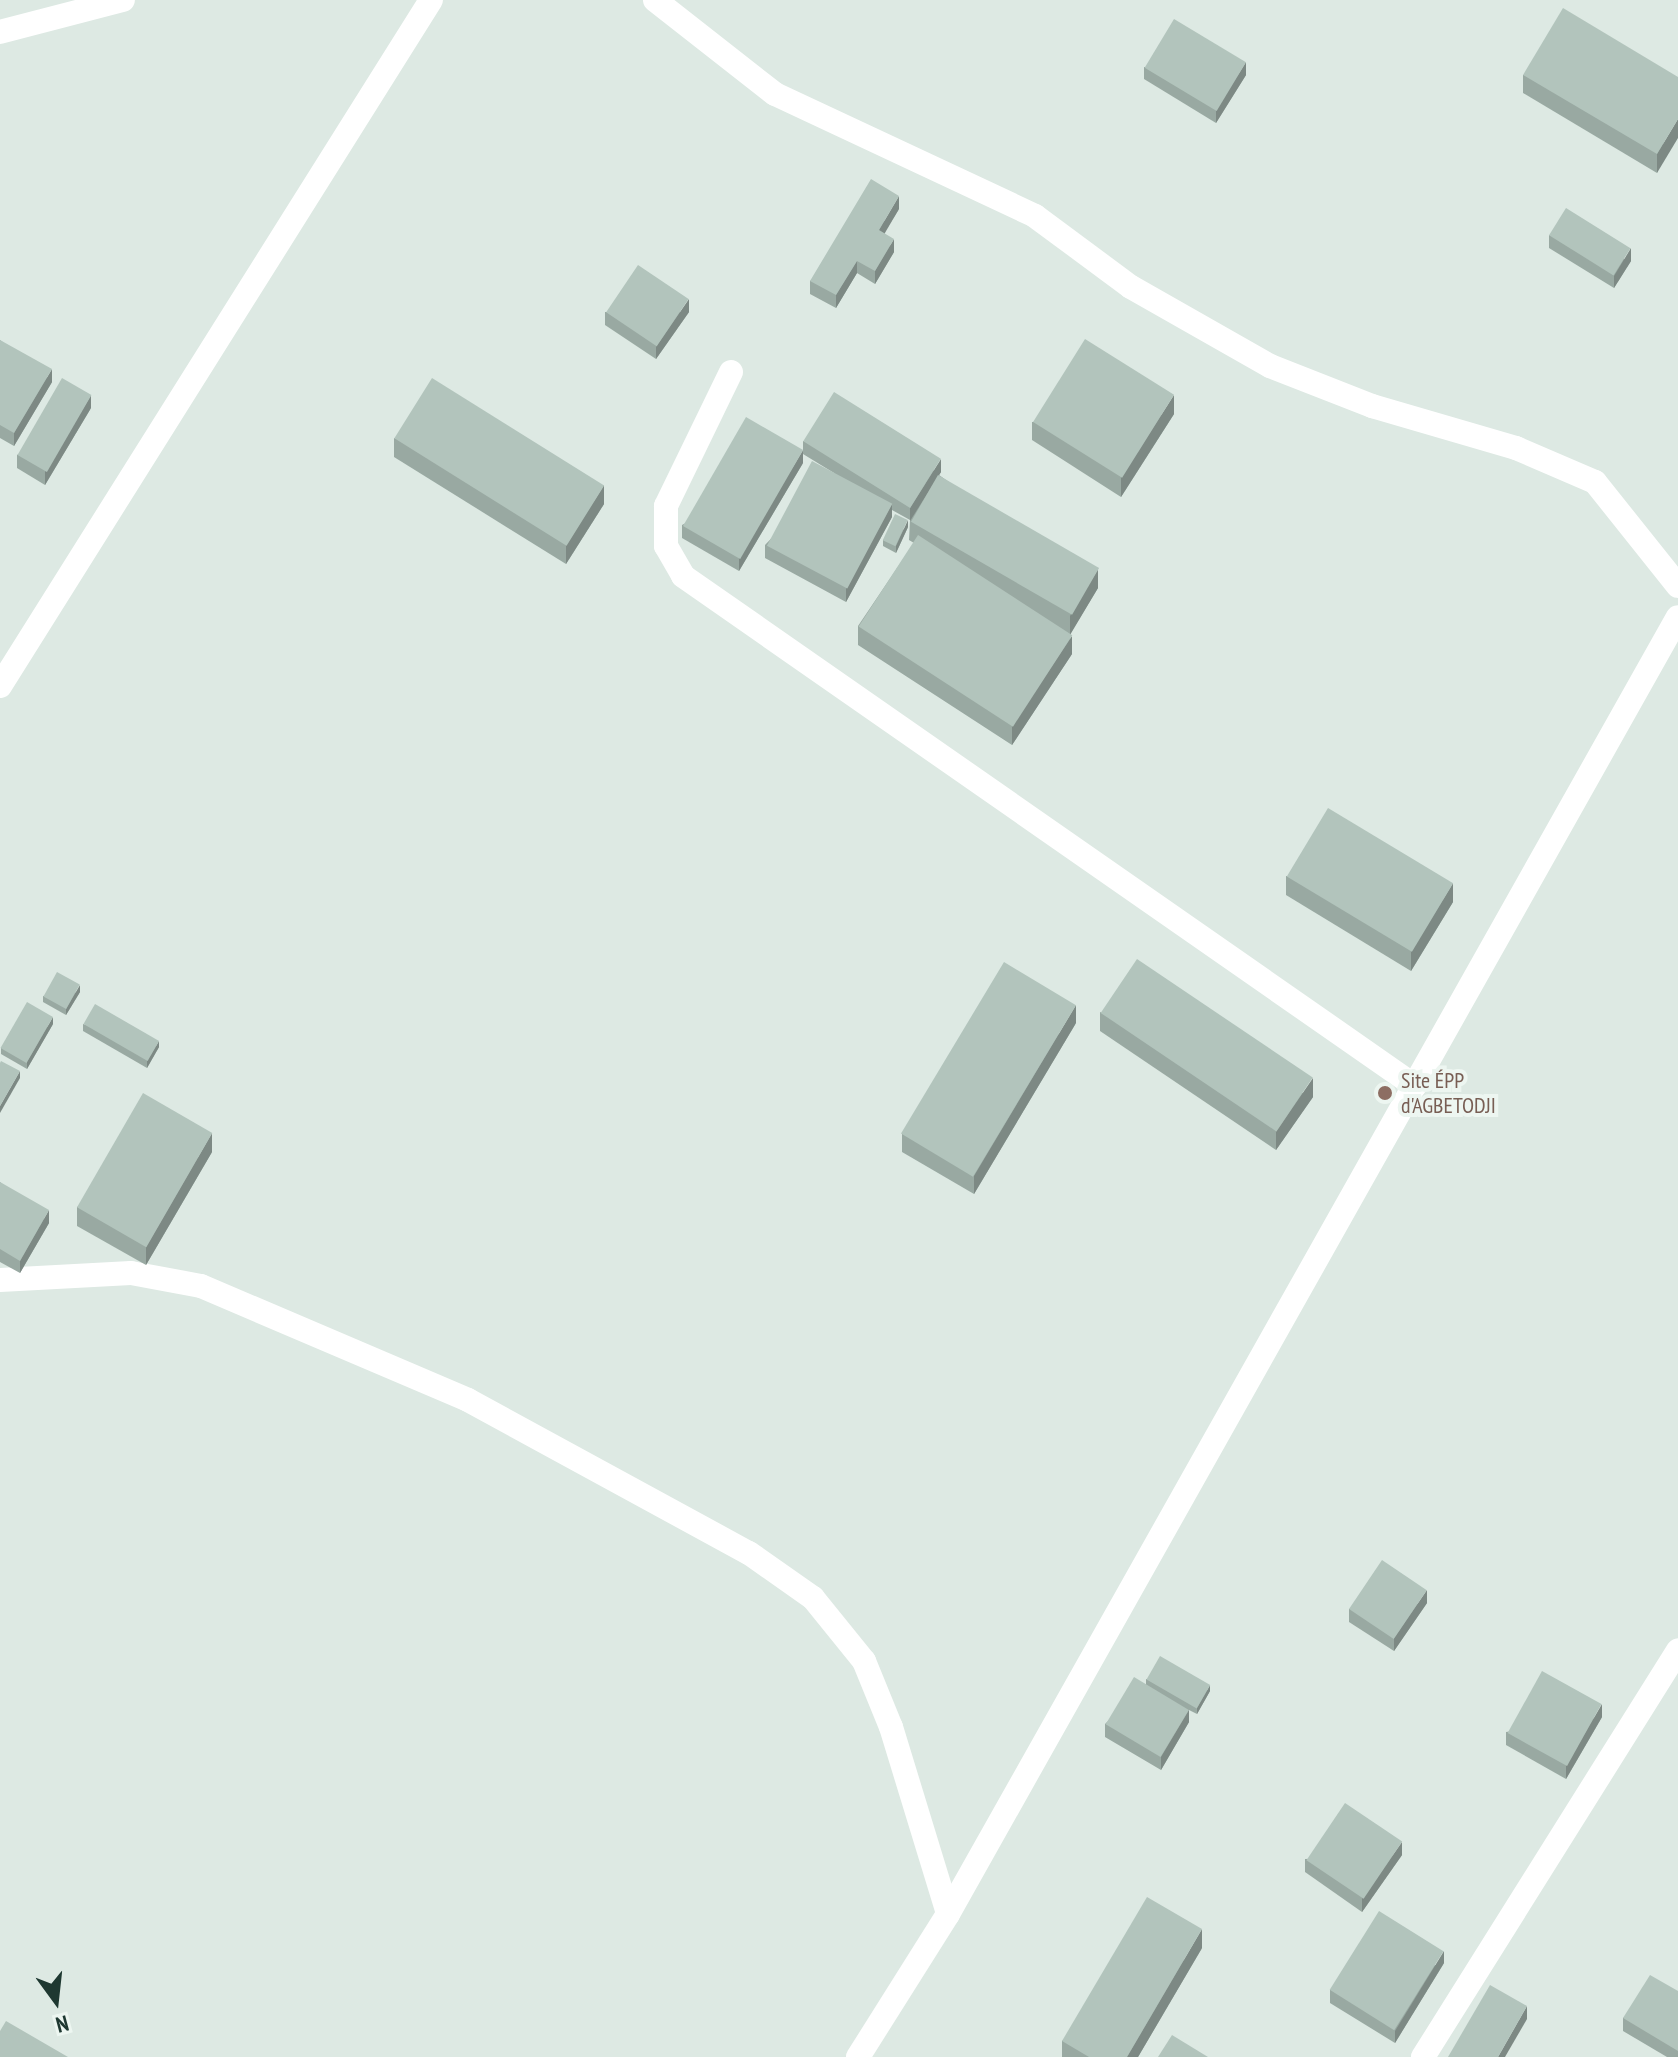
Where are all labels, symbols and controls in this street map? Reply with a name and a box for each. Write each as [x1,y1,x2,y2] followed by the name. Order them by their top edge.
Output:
[1401,1067,1496,1118] place label: Site ÉPP d'AGBETODJI
[1376,1084,1394,1102] marker: Site ÉPP d'AGBETODJI
[16,1961,96,2041] north arrow
[53,2009,72,2039] text: N

